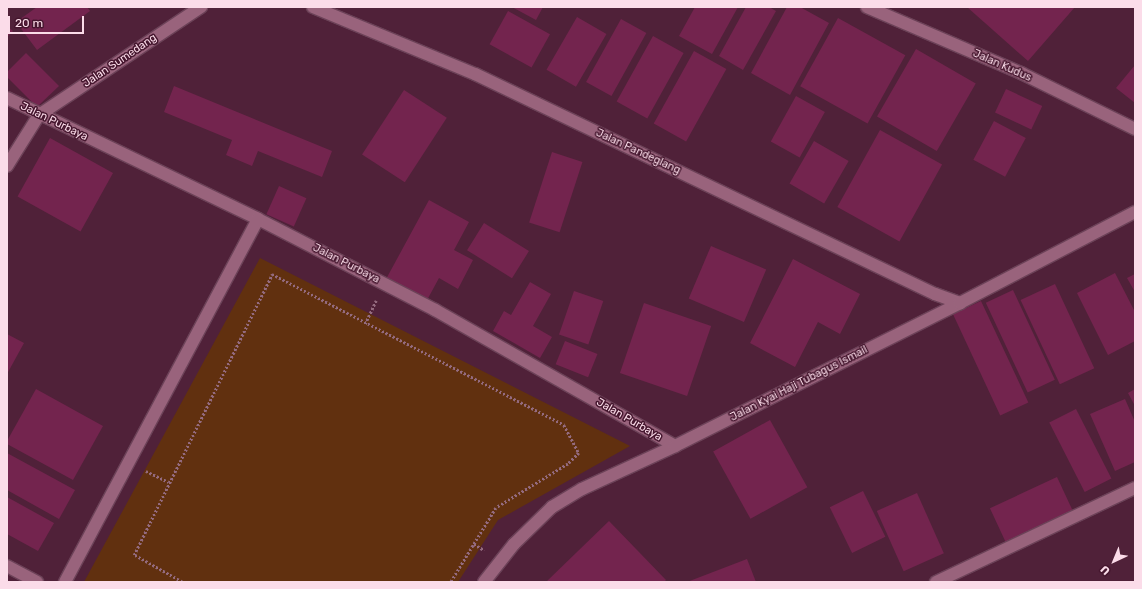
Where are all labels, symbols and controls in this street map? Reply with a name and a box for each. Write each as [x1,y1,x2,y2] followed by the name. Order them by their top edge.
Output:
[10,8,86,34] scale bar
[15,16,43,30] text: 20 m
[81,31,159,91] street label: Jalan Sumedang
[971,47,1033,85] street label: Jalan Kudus
[18,100,90,144] street label: Jalan Purbaya
[593,127,683,177] street label: Jalan Pandeglang
[310,241,382,287] street label: Jalan Purbaya
[728,343,870,425] street label: Jalan Kyai Haji Tubagus Ismail
[594,396,664,444] street label: Jalan Purbaya
[1094,541,1134,581] north arrow
[1098,563,1113,577] text: U

